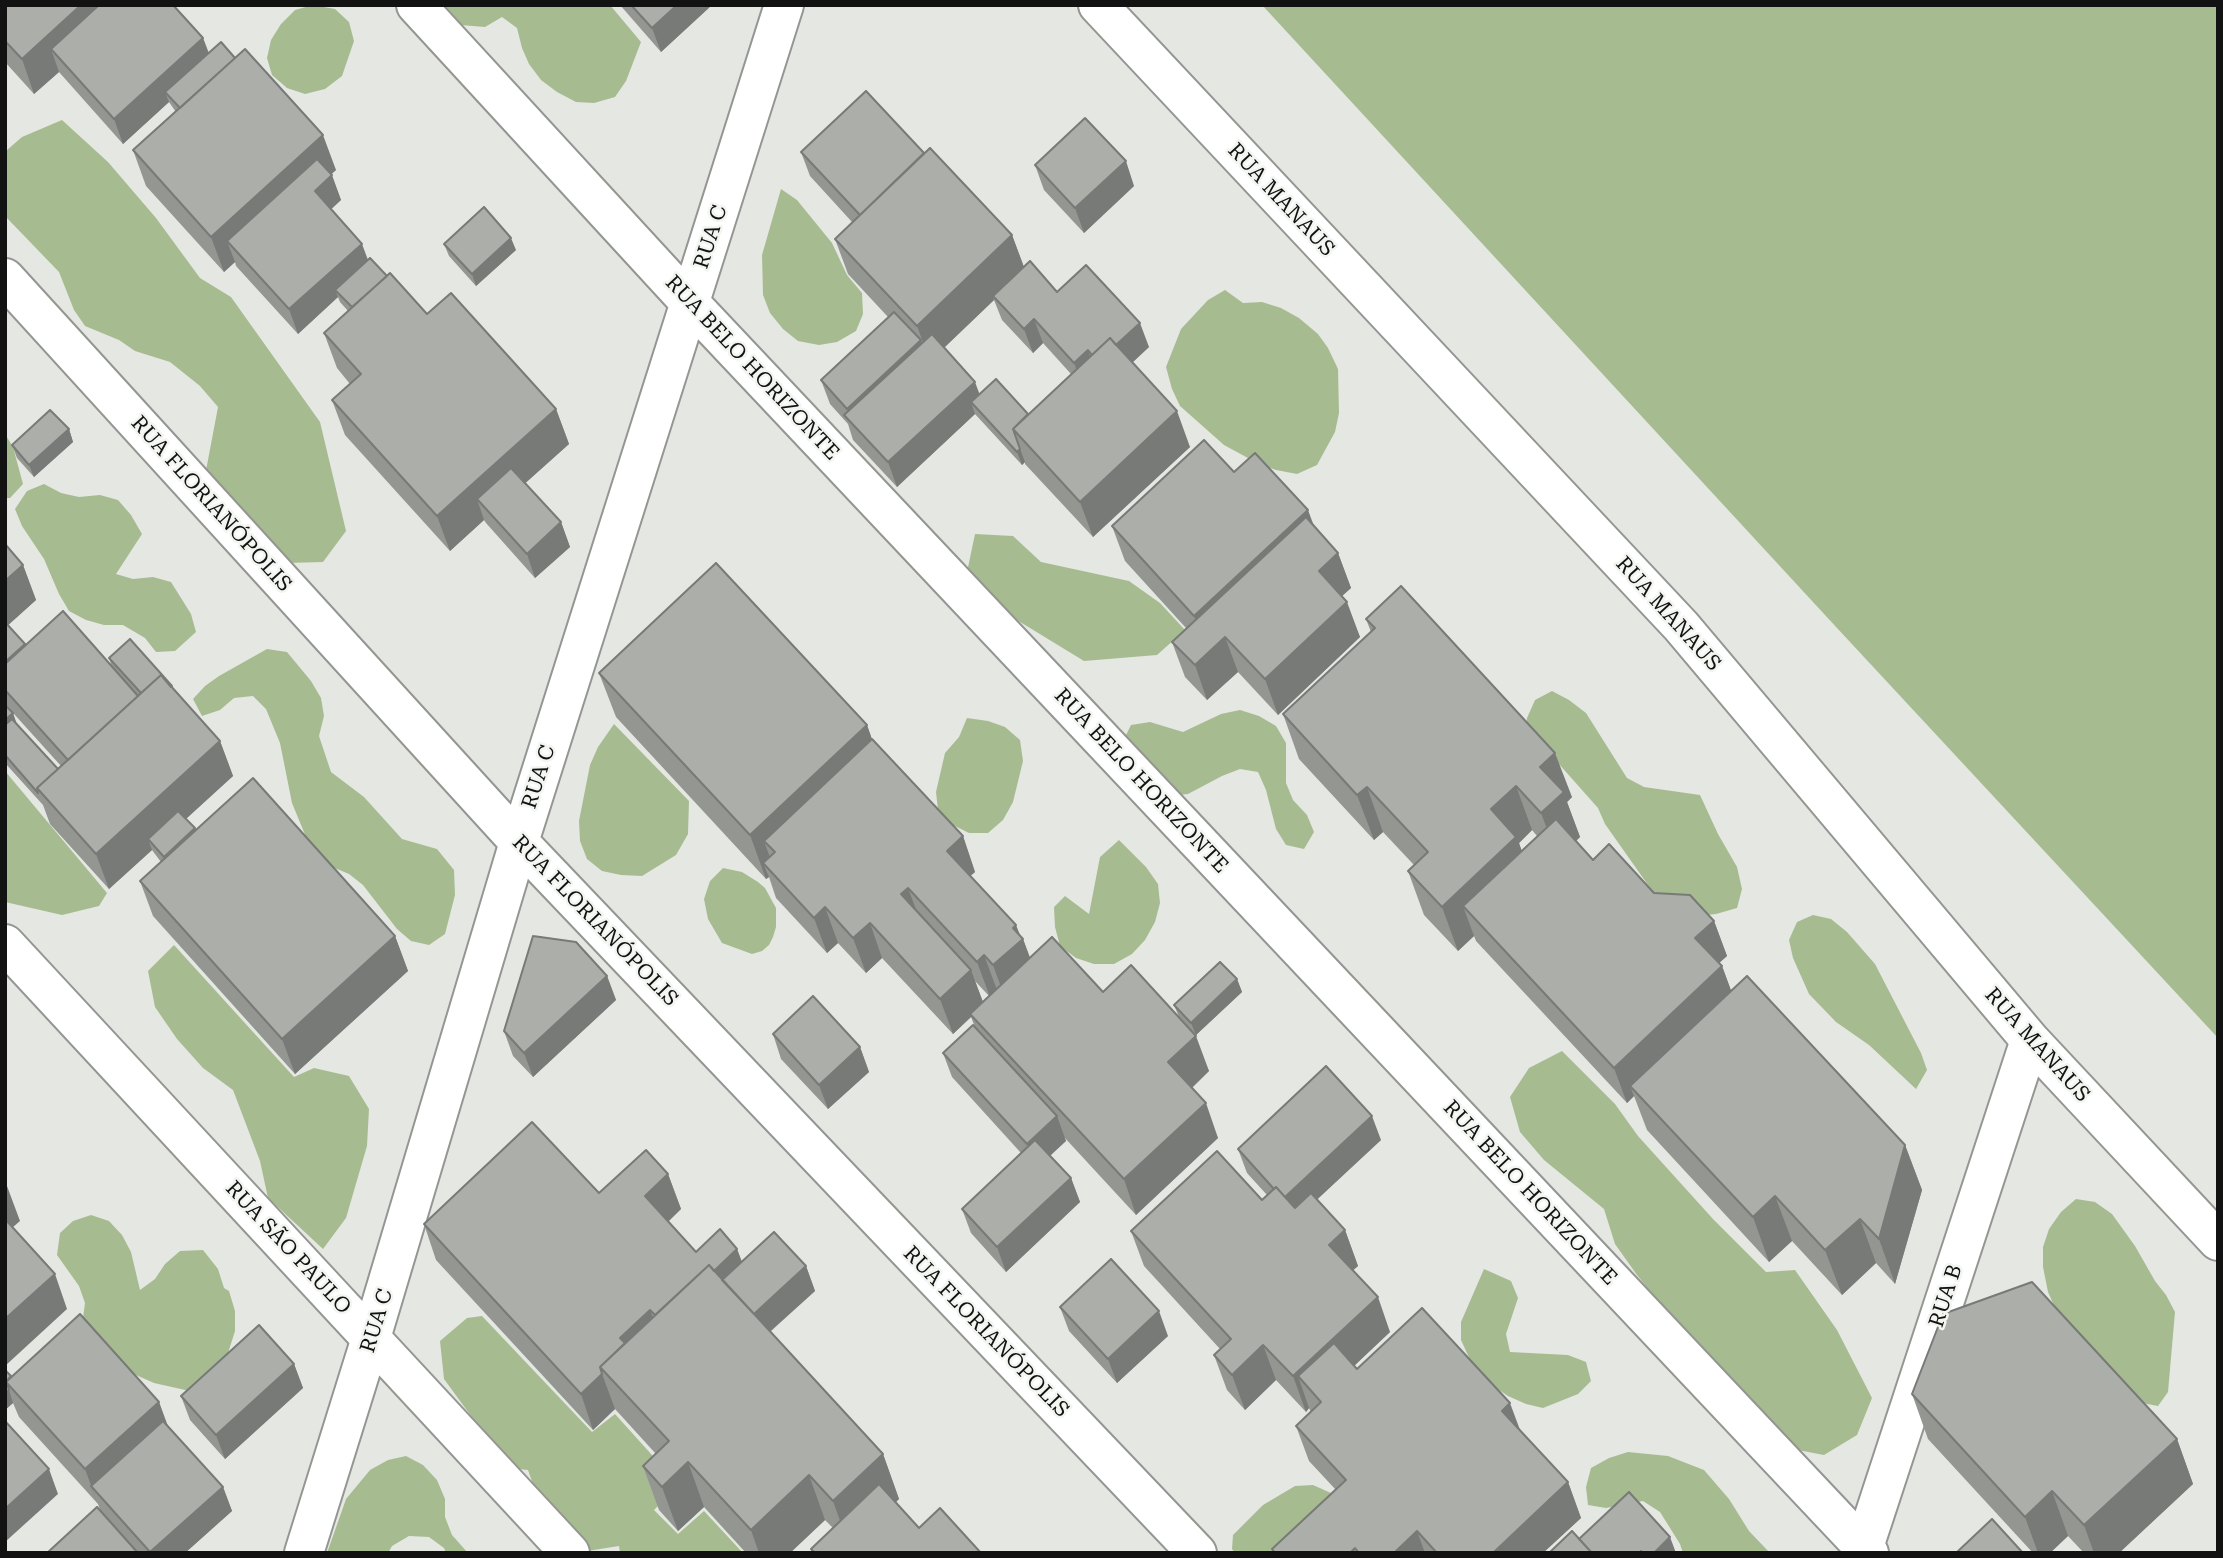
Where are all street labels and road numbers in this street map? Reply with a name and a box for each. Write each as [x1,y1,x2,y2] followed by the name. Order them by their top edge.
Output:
[1222,138,1340,262] street label: RUA MANAUS
[689,202,733,272] street label: RUA C
[660,270,844,466] street label: RUA BELO HORIZONTE
[125,411,297,597] street label: RUA FLORIANÓPOLIS
[1610,552,1726,676] street label: RUA MANAUS
[1049,683,1233,879] street label: RUA BELO HORIZONTE
[517,742,561,812] street label: RUA C
[507,830,683,1012] street label: RUA FLORIANÓPOLIS
[1979,983,2095,1107] street label: RUA MANAUS
[1438,1095,1622,1291] street label: RUA BELO HORIZONTE
[220,1176,356,1320] street label: RUA SÃO PAULO
[898,1241,1074,1423] street label: RUA FLORIANÓPOLIS
[1924,1262,1968,1330] street label: RUA B
[355,1286,399,1356] street label: RUA C

